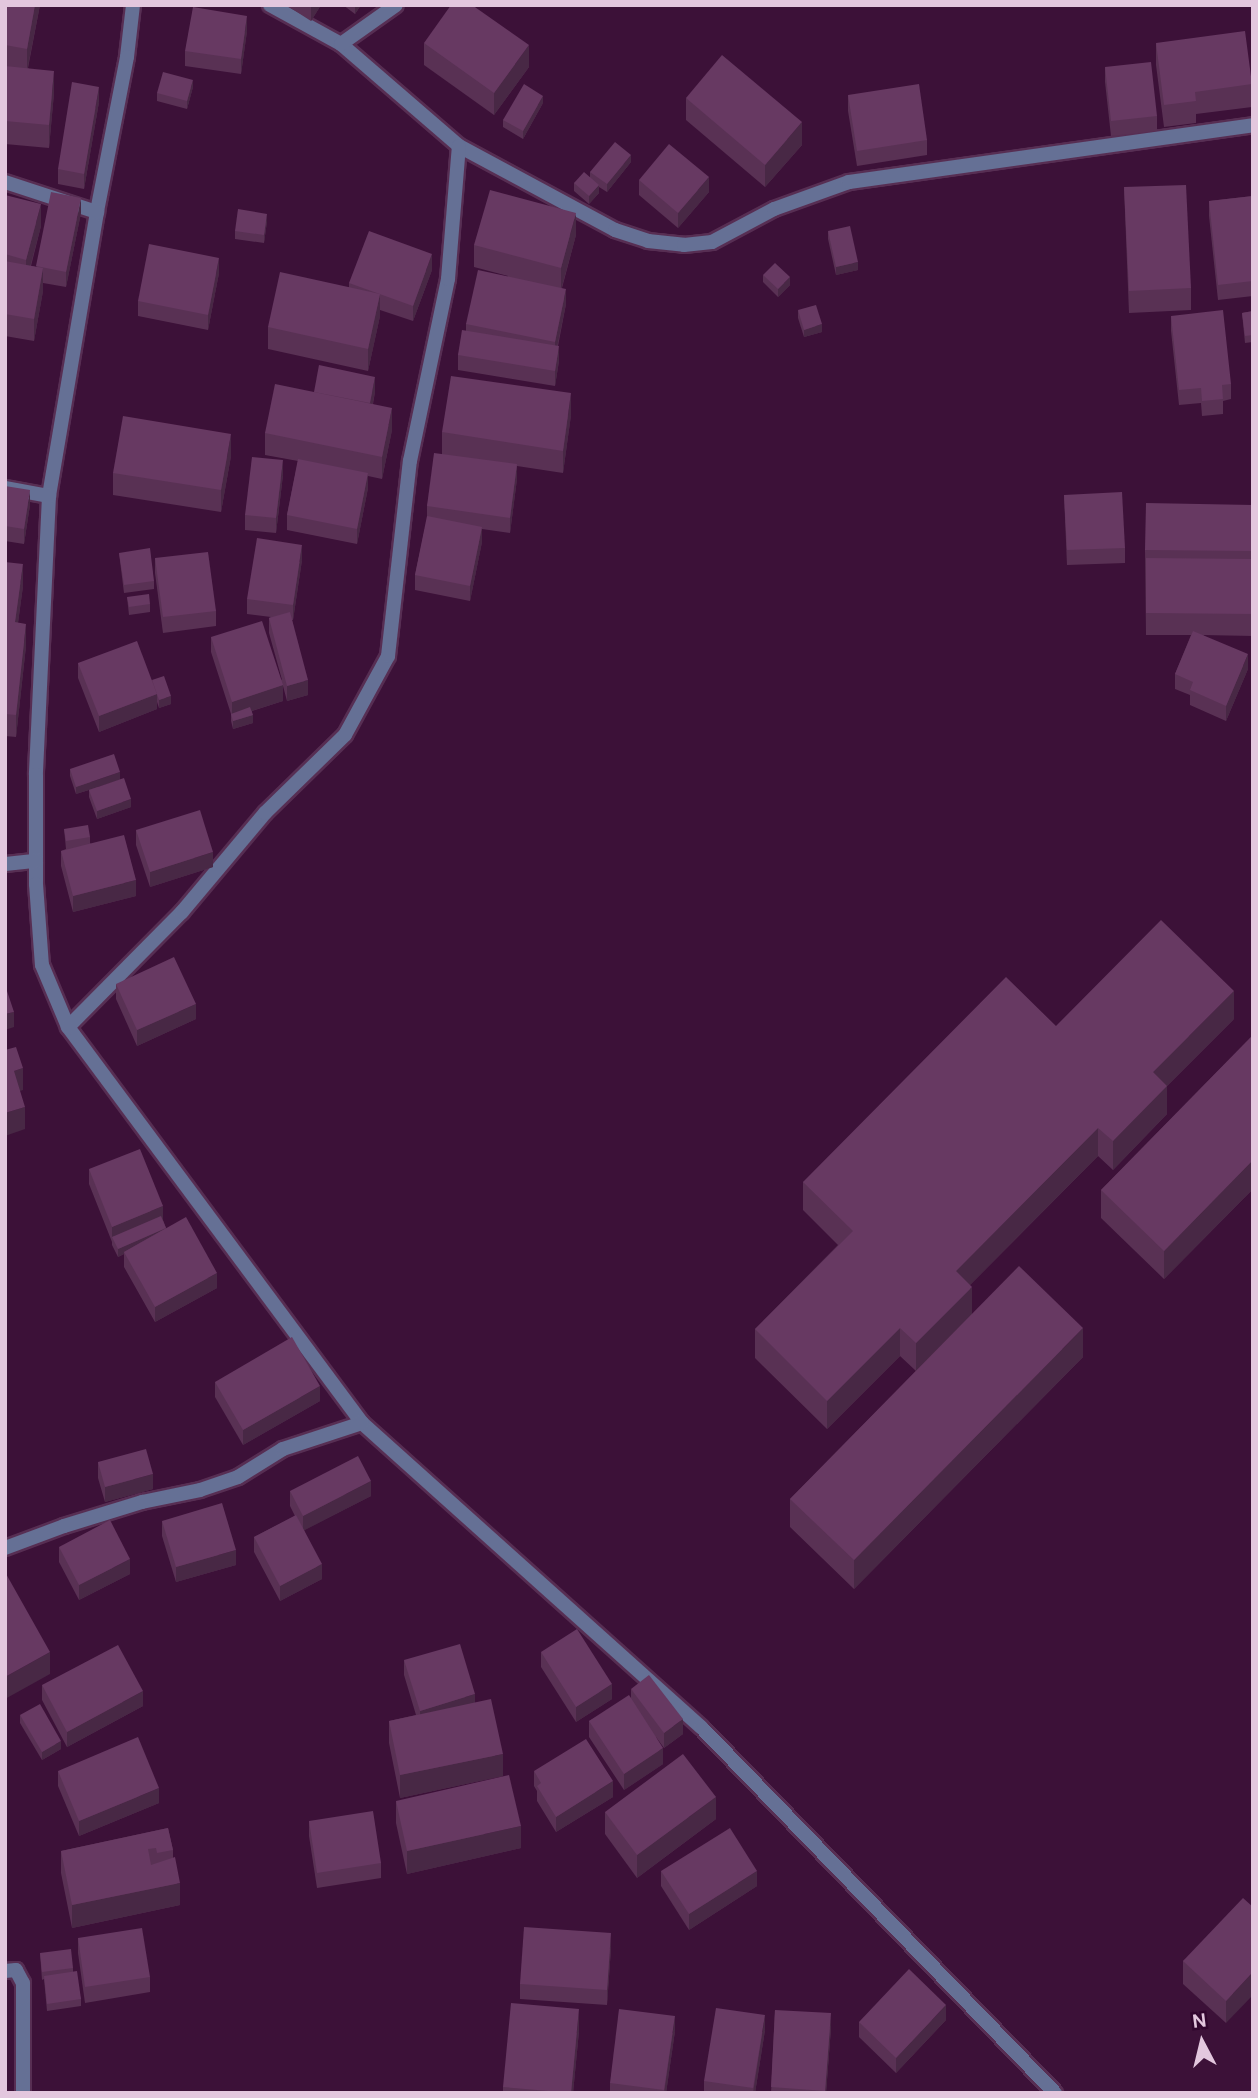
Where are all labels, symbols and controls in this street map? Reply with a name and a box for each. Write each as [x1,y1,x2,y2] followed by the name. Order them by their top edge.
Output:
[1167,2007,1237,2077] north arrow
[1191,2007,1208,2034] text: N

